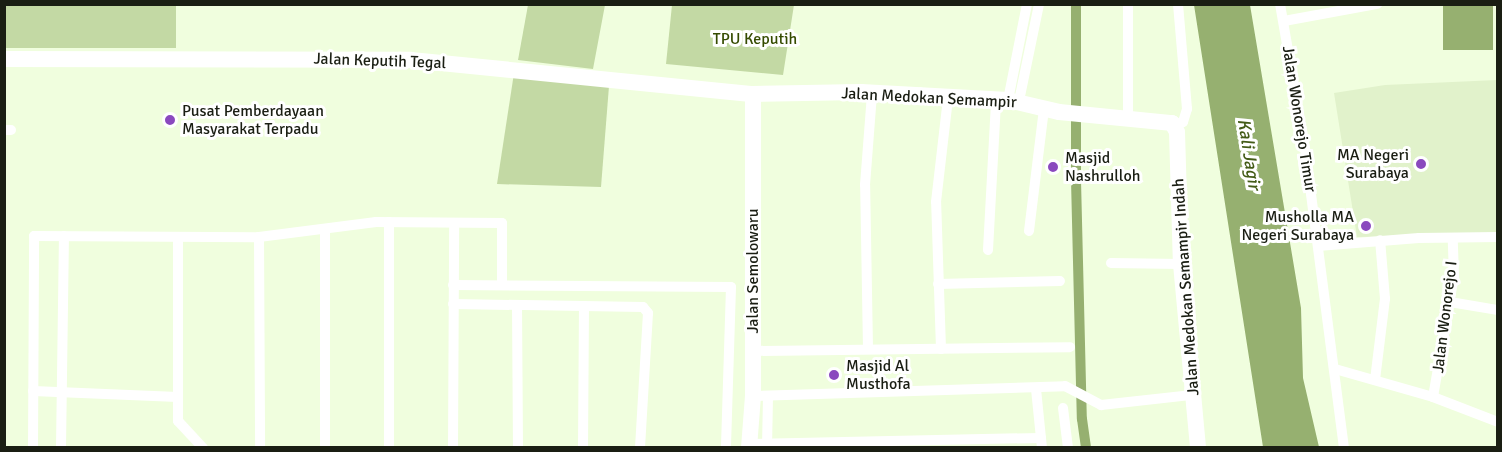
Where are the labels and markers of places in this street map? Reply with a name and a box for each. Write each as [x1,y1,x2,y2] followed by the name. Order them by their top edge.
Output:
[182,101,324,139] place label: Pusat Pemberdayaan Masyarakat Terpadu
[163,113,177,127] marker: Pusat Pemberdayaan Masyarakat Terpadu
[1337,145,1409,183] place label: MA Negeri Surabaya
[1065,148,1140,186] place label: Masjid Nashrulloh
[1414,157,1428,171] marker: MA Negeri Surabaya
[1046,160,1060,174] marker: Masjid Nashrulloh
[1241,207,1354,245] place label: Musholla MA Negeri Surabaya
[1359,219,1373,233] marker: Musholla MA Negeri Surabaya
[846,356,911,394] place label: Masjid Al Musthofa
[827,368,841,382] marker: Masjid Al Musthofa

